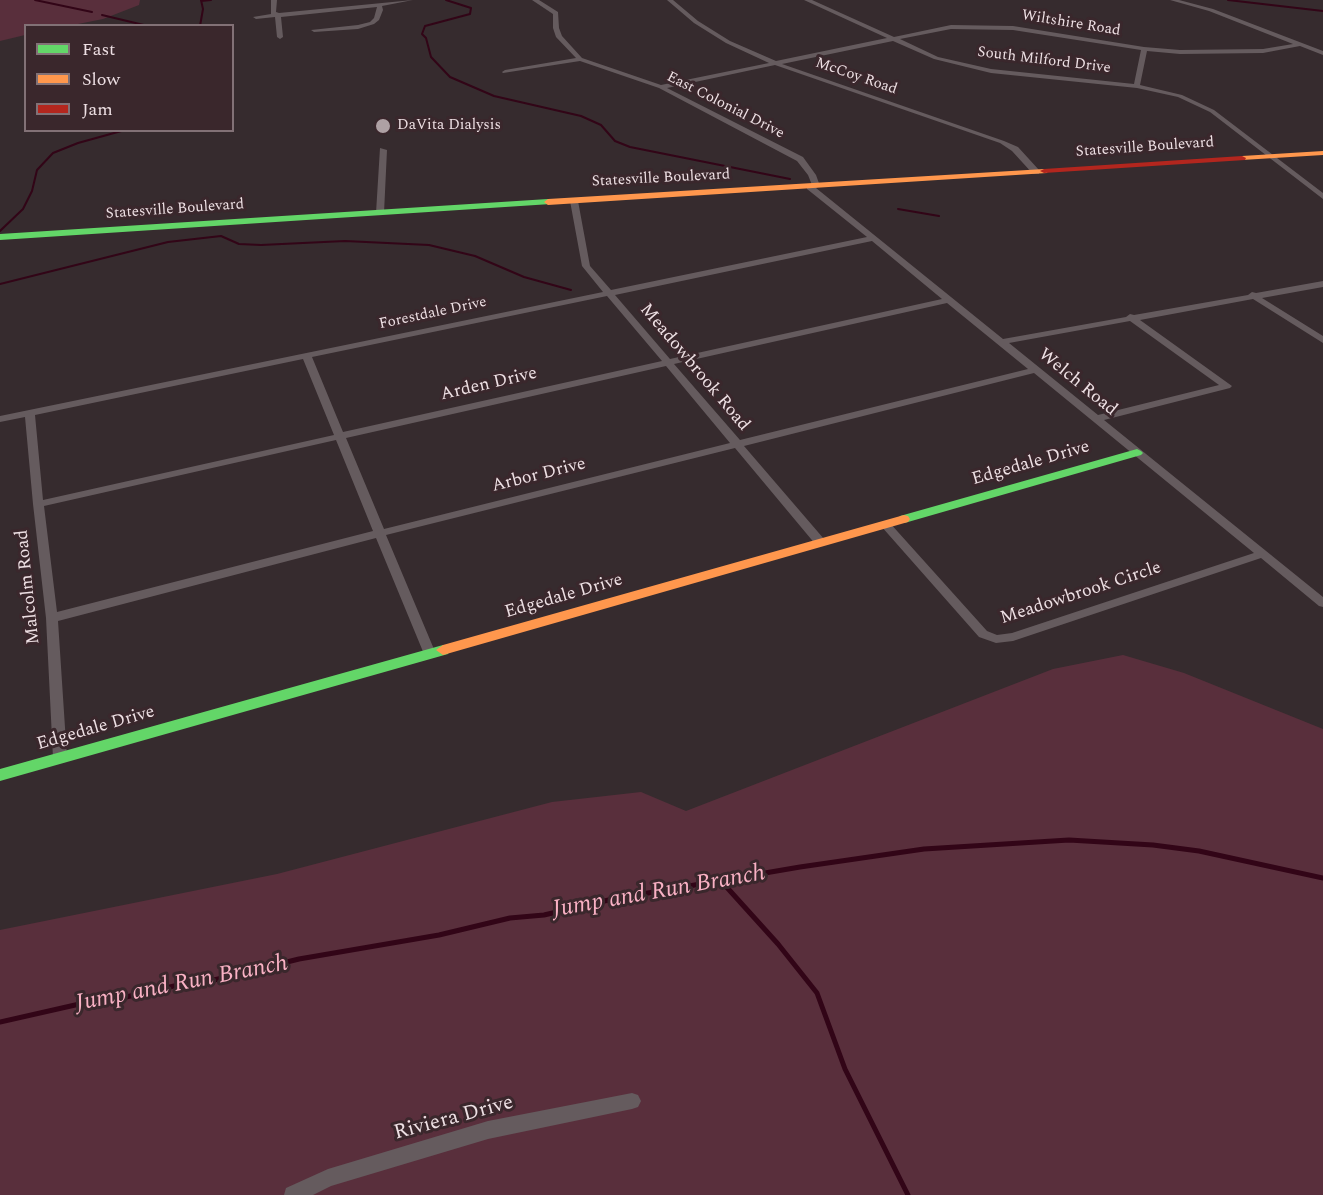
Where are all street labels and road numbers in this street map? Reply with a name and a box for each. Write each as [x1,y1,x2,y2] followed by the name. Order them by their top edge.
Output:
[1020,7,1122,41] street label: Wiltshire Road
[976,44,1112,78] street label: South Milford Drive
[813,55,899,99] street label: McCoy Road
[663,69,787,143] street label: East Colonial Drive
[1075,134,1215,162] street label: Statesville Boulevard
[591,166,731,192] street label: Statesville Boulevard
[105,196,245,224] street label: Statesville Boulevard
[378,294,488,334] street label: Forestdale Drive
[634,300,754,436] street label: Meadowbrook Road
[1033,345,1121,421] street label: Welch Road
[439,363,539,407] street label: Arden Drive
[970,437,1092,491] street label: Edgedale Drive
[490,454,588,498] street label: Arbor Drive
[12,528,46,646] street label: Malcolm Road
[998,558,1164,630] street label: Meadowbrook Circle
[503,570,625,624] street label: Edgedale Drive
[35,702,157,756] street label: Edgedale Drive
[391,1091,517,1147] street label: Riviera Drive

